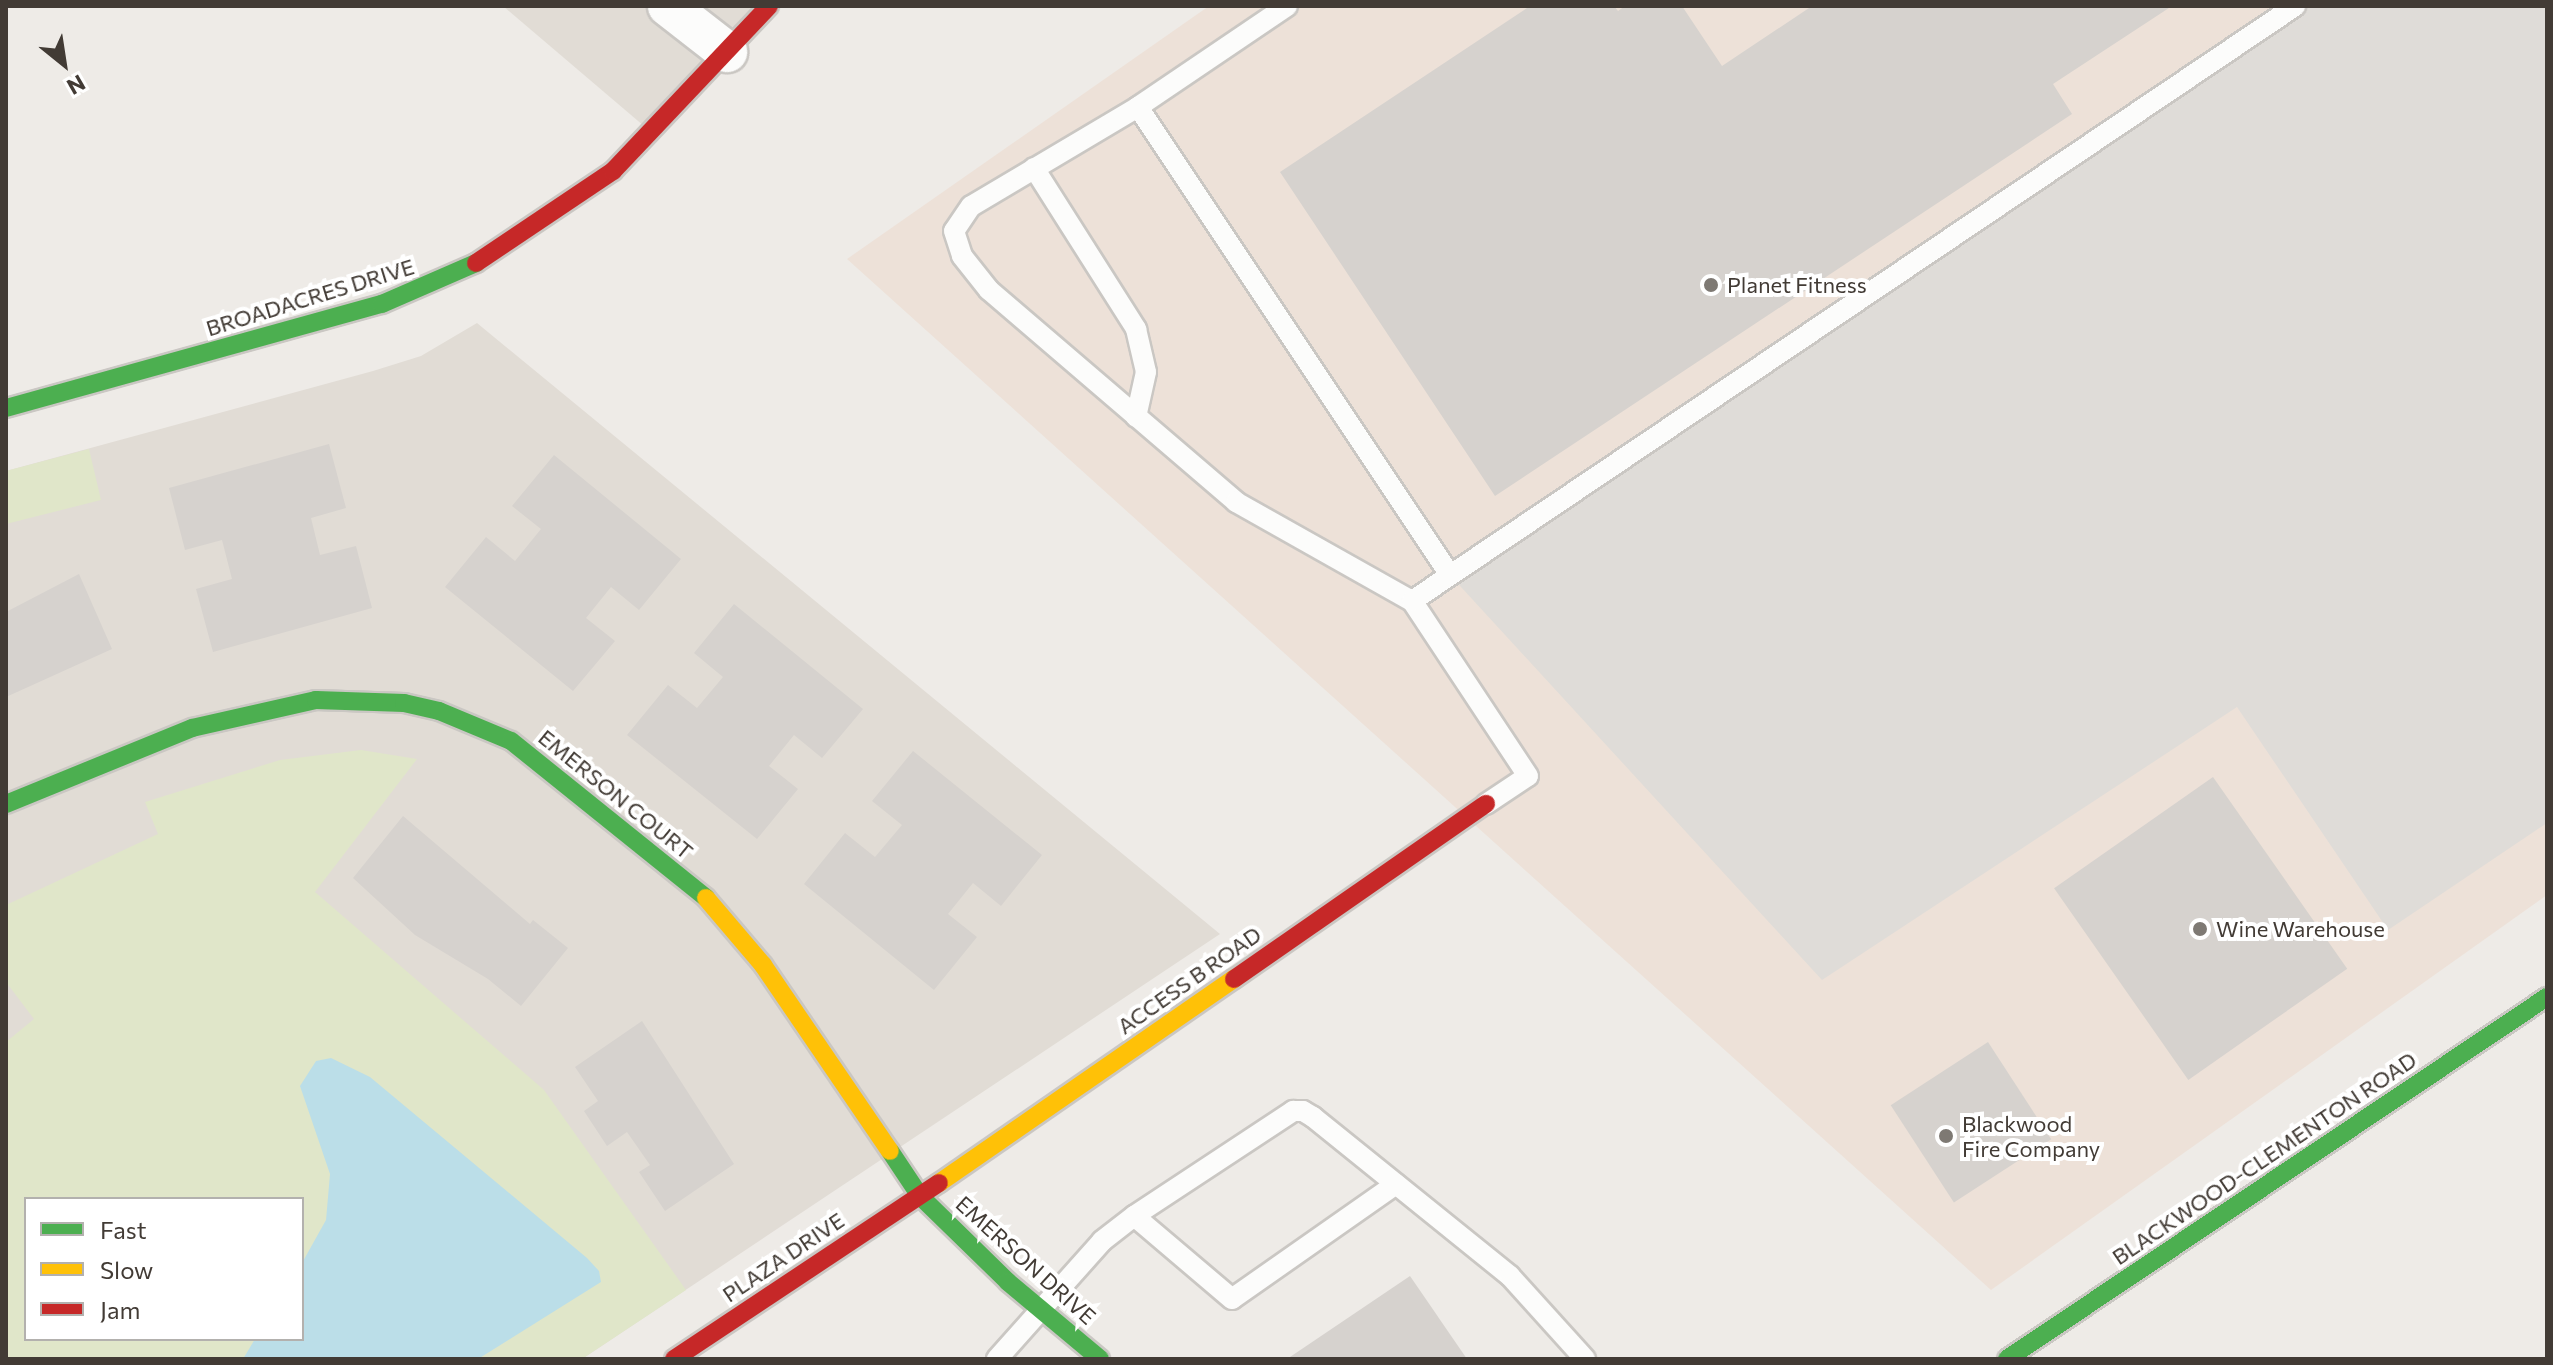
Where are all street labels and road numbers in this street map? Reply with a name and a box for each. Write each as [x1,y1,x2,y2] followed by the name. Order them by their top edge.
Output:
[203,253,417,341] street label: BROADACRES DRIVE
[533,724,699,864] street label: EMERSON COURT
[1112,921,1266,1039] street label: ACCESS B ROAD
[2107,1046,2421,1270] street label: BLACKWOOD-CLEMENTON ROAD
[951,1190,1101,1330] street label: EMERSON DRIVE
[717,1207,849,1307] street label: PLAZA DRIVE

